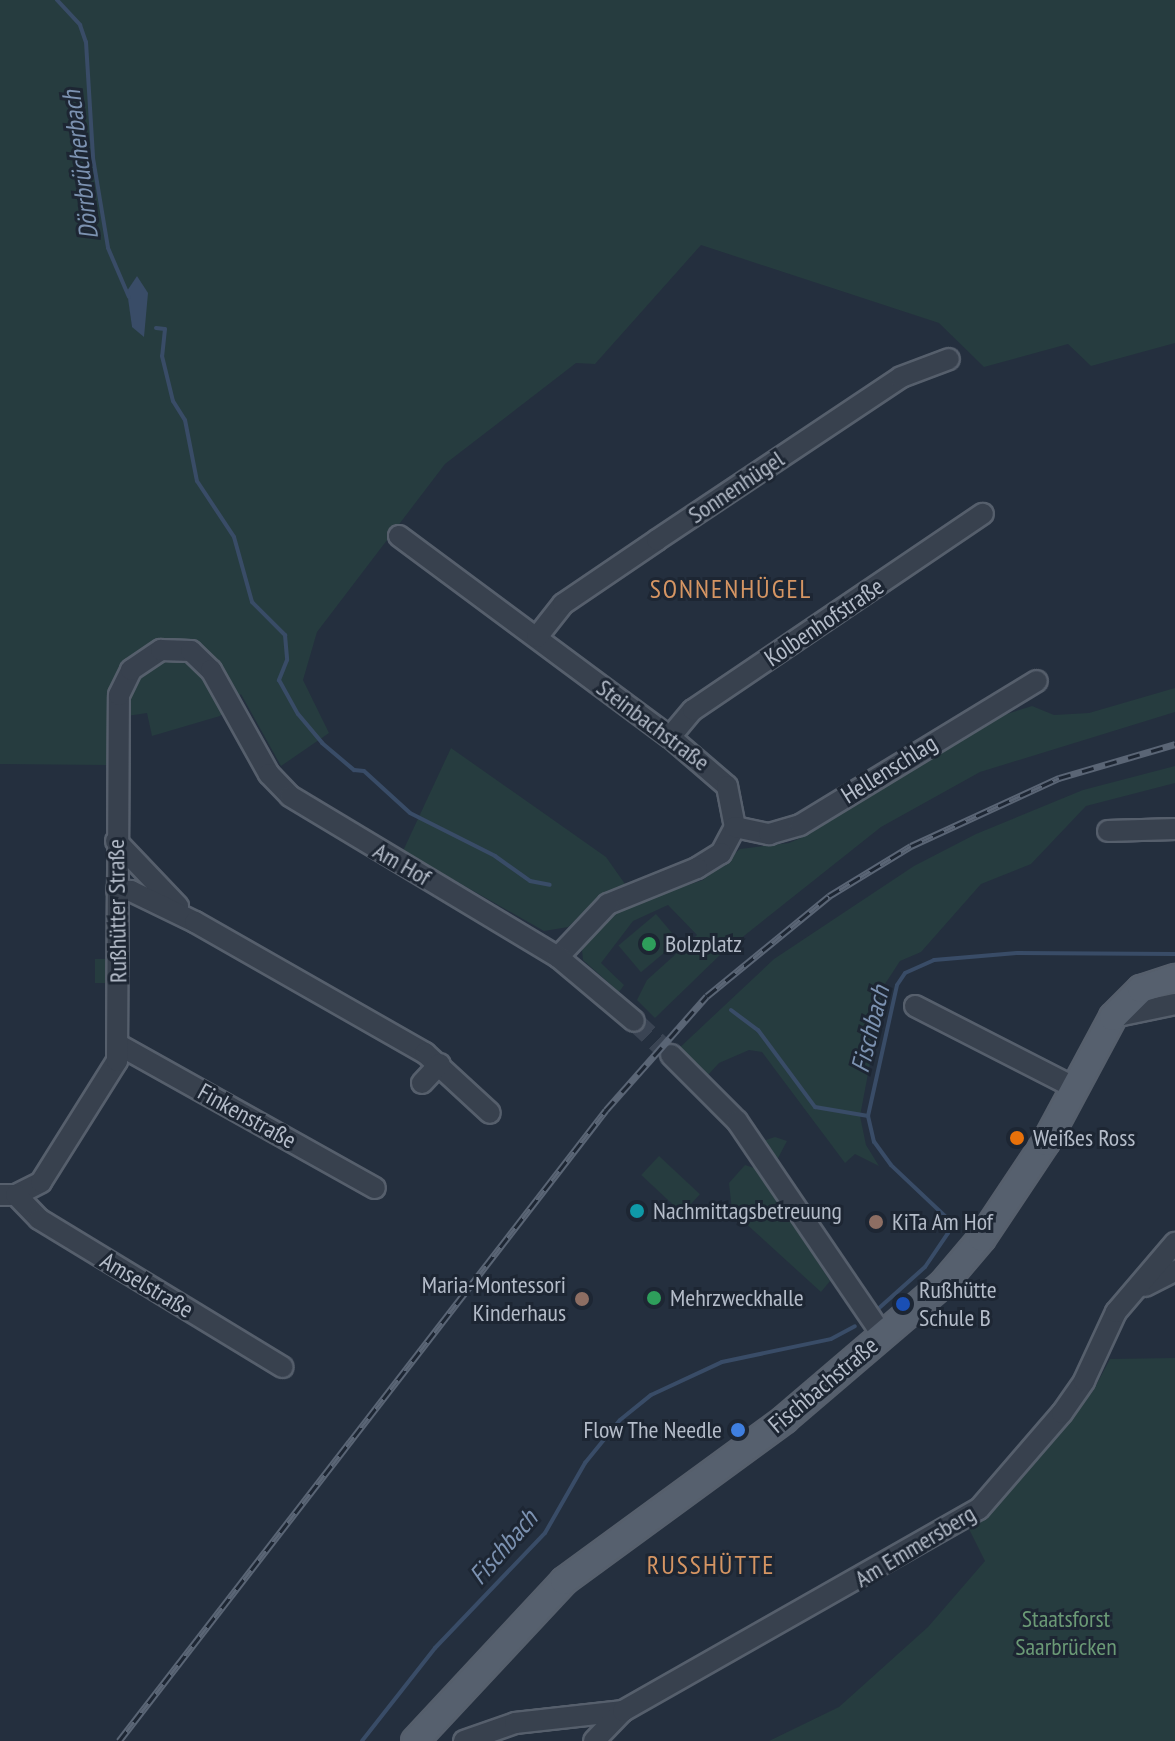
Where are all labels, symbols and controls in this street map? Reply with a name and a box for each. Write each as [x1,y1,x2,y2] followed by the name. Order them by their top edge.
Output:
[55,89,105,241] water label: Dörrbrücherbach
[683,445,789,529] street label: Sonnenhügel
[759,572,889,672] street label: Kolbenhofstraße
[650,573,812,605] district label: SONNENHÜGEL
[591,673,715,777] street label: Steinbachstraße
[836,728,942,810] street label: Hellenschlag
[368,836,436,892] street label: Am Hof
[101,839,133,983] street label: Rußhütter Straße
[665,930,742,958] place label: Bolzplatz
[640,935,658,953] marker: Bolzplatz
[844,982,896,1076] water label: Fischbach
[193,1077,301,1155] street label: Finkenstraße
[1033,1124,1135,1152] place label: Weißes Ross
[1008,1129,1026,1147] marker: Weißes Ross
[653,1197,842,1225] place label: Nachmittagsbetreuung
[628,1202,646,1220] marker: Nachmittagsbetreuung
[892,1208,994,1236] place label: KiTa Am Hof
[867,1213,885,1231] marker: KiTa Am Hof
[95,1246,199,1324] street label: Amselstraße
[422,1271,566,1327] place label: Maria-Montessori Kinderhaus
[919,1276,997,1332] place label: Rußhütte Schule B
[670,1284,804,1312] place label: Mehrzweckhalle
[645,1289,663,1307] marker: Mehrzweckhalle
[573,1290,591,1308] marker: Maria-Montessori Kinderhaus
[894,1295,912,1313] marker: Rußhütte Schule B
[762,1331,884,1439] street label: Fischbachstraße
[582,1416,722,1444] place label: Flow The Needle
[729,1421,747,1439] marker: Flow The Needle
[850,1499,980,1593] street label: Am Emmersberg
[462,1503,544,1591] water label: Fischbach
[647,1549,775,1581] district label: RUSSHÜTTE
[1015,1605,1117,1661] park label: Staatsforst Saarbrücken

